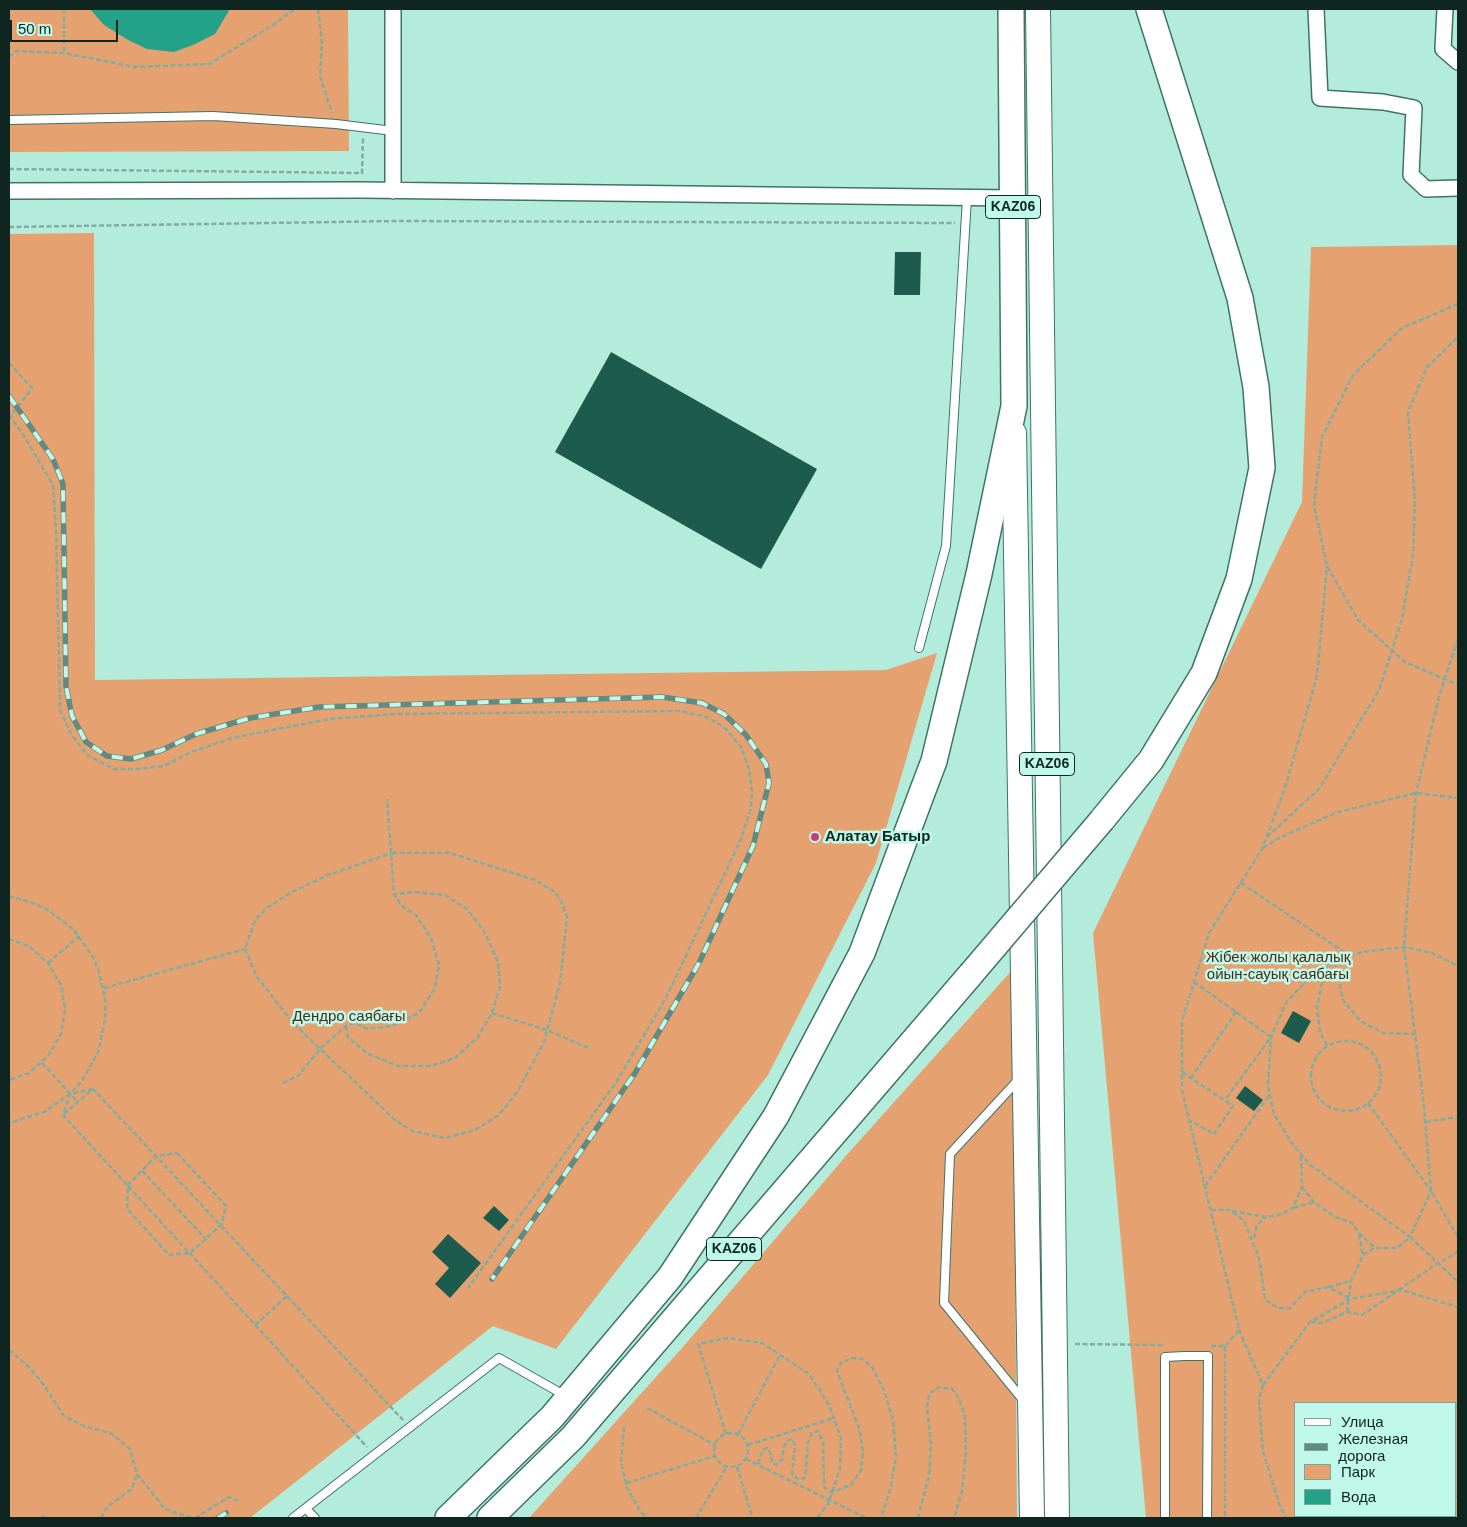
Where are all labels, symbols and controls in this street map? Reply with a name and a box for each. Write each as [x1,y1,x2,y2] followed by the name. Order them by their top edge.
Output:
[12,10,120,42] scale bar
[18,20,51,37] text: 50 m
[986,196,1040,218] road number: KАZ06
[1020,752,1074,776] road number: KАZ06
[825,828,930,846] place label: Алатау Батыр
[809,831,821,843] marker: Алатау Батыр
[1206,949,1350,984] park label: Жібек жолы қалалық ойын-сауық саябағы
[292,1008,406,1026] park label: Дендро саябағы
[706,1238,762,1260] road number: KАZ06
[1294,1402,1457,1517] legend
[1341,1413,1384,1430] text: Улица
[1338,1430,1408,1464] text: Железная дорога
[1341,1463,1375,1480] text: Парк
[1341,1488,1376,1505] text: Вода

